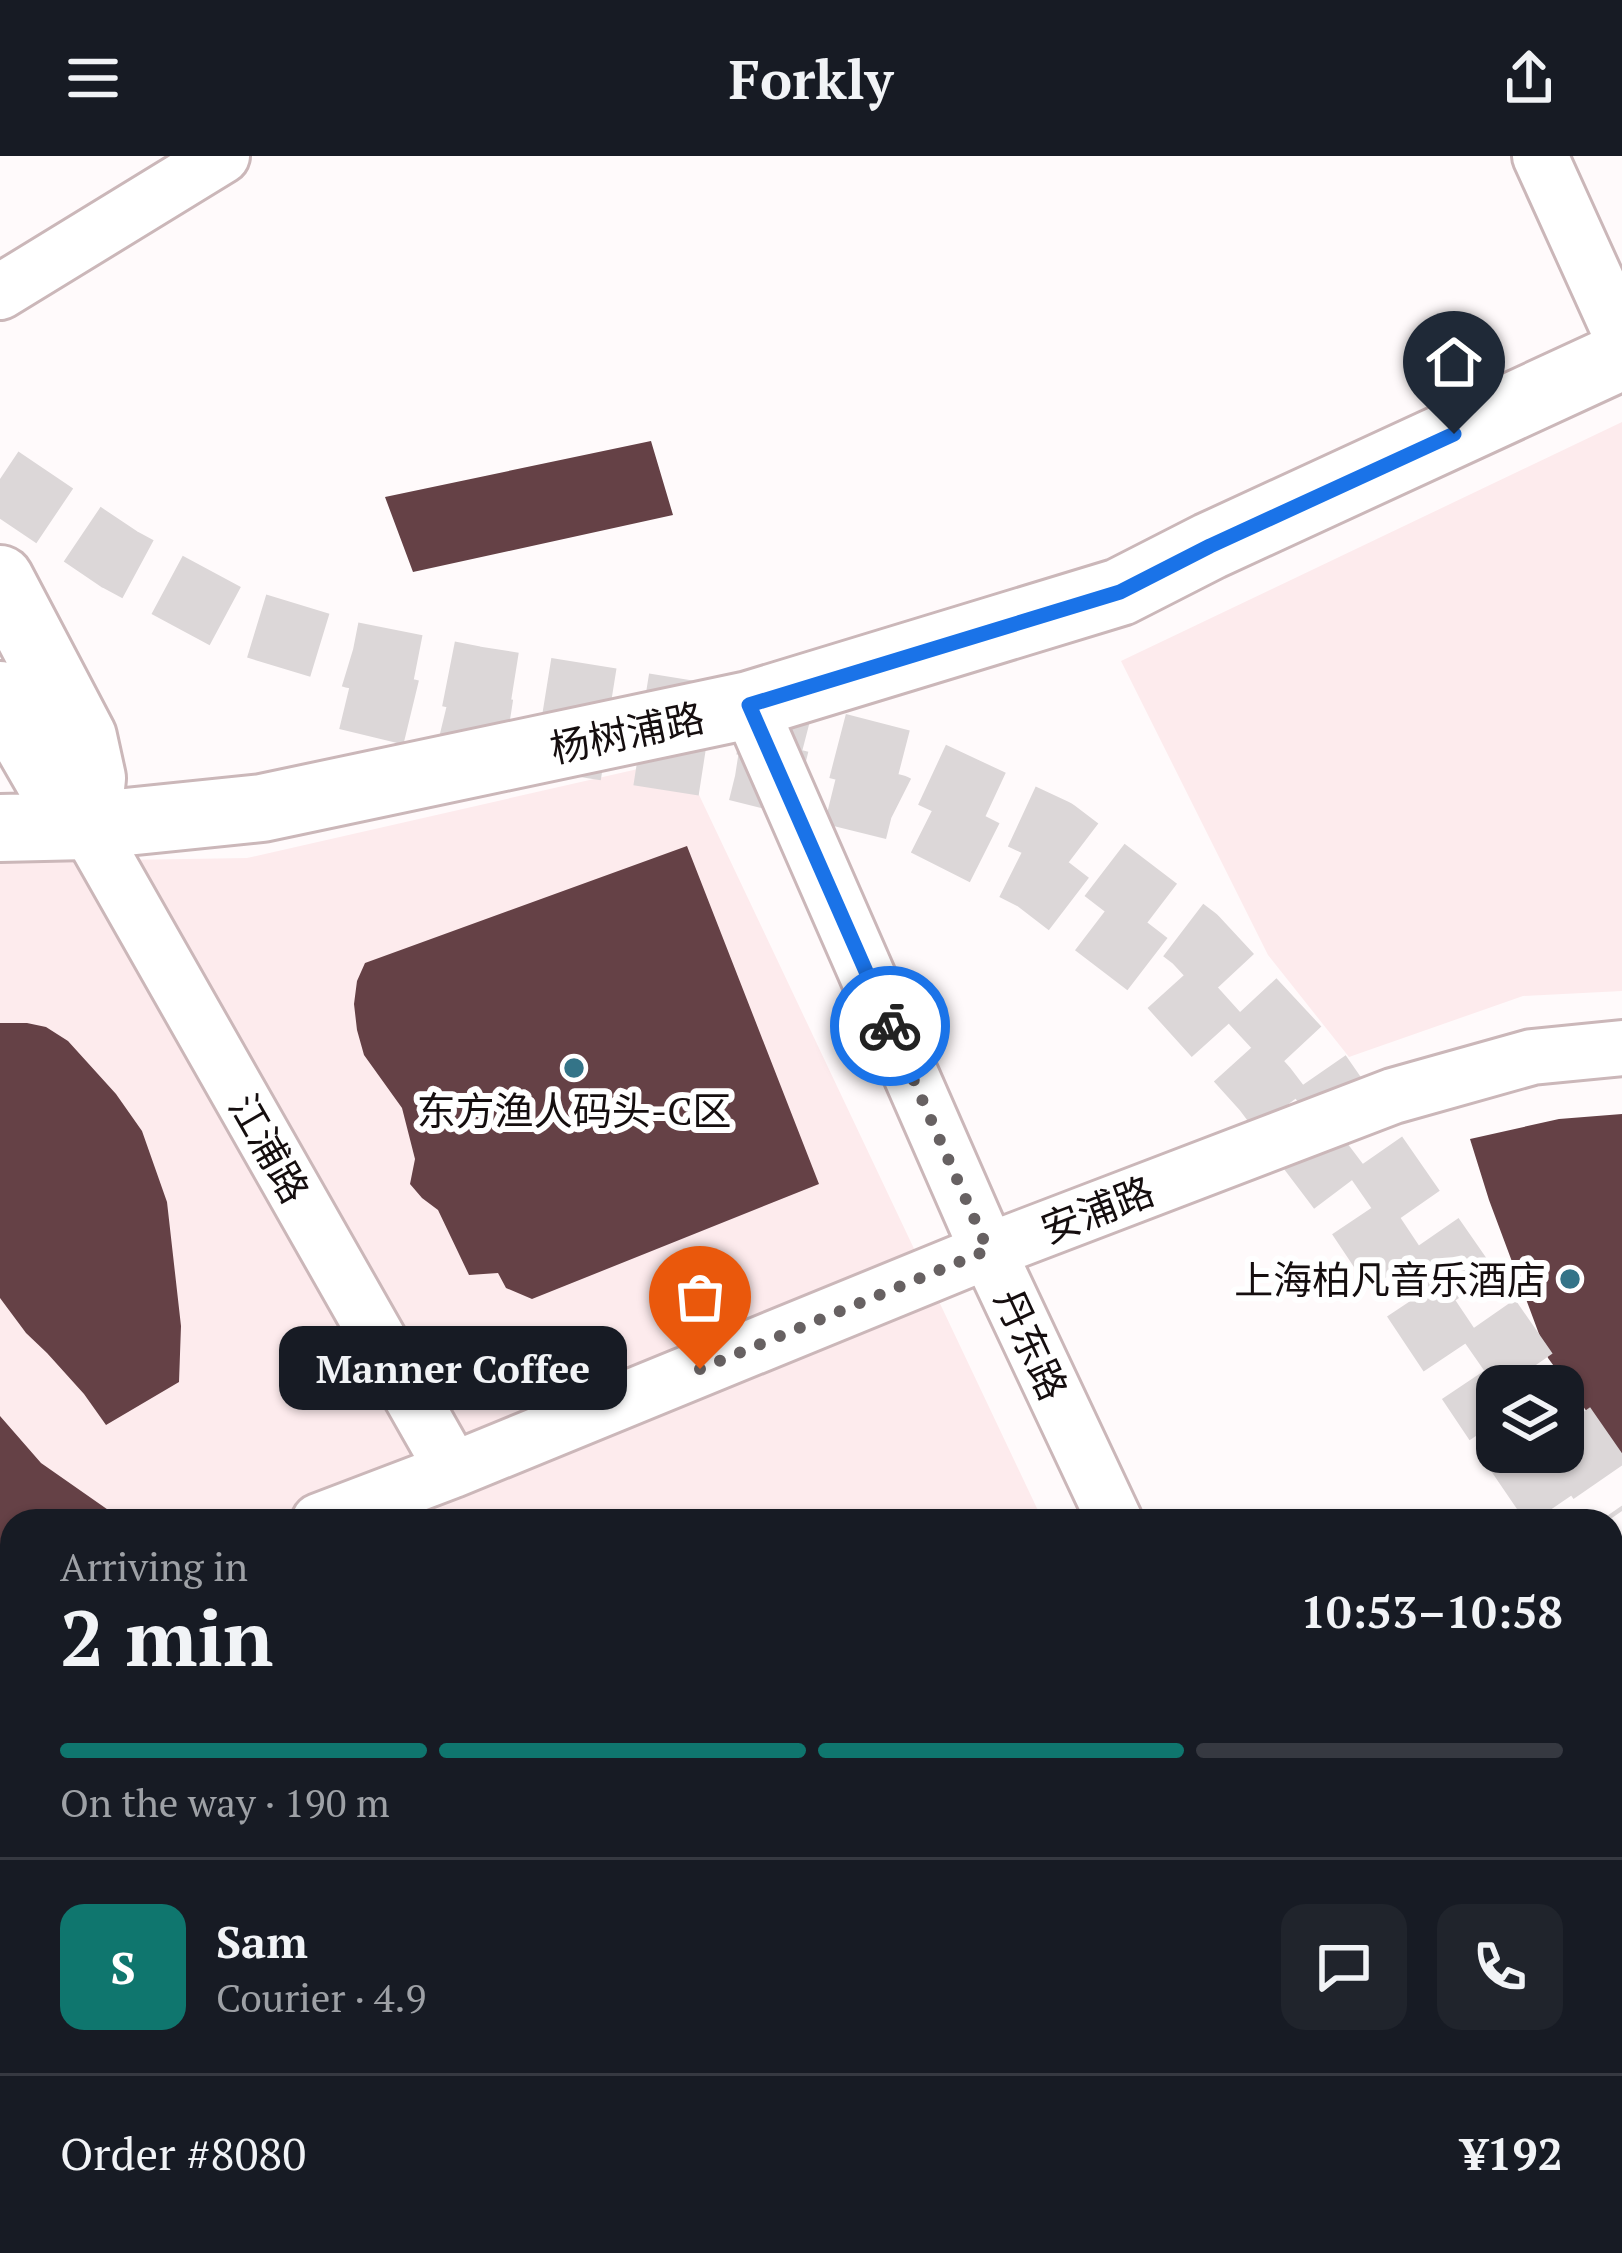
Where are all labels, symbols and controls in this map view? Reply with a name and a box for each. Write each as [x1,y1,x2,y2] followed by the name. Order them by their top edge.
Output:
[729,43,893,114] text: Forkly
[60,45,126,111] icon: menu
[1496,45,1562,111] icon: share
[1403,311,1505,434] pin
[1421,329,1487,395] icon: home
[545,690,709,774] street label: 杨树浦路
[830,966,950,1086] courier
[857,993,923,1059] icon: bike
[561,1055,587,1081] marker: 东方渔人码头-C区
[218,1084,322,1212] street label: 江浦路
[417,1084,731,1136] place label: 东方渔人码头-C区
[1033,1164,1161,1254] street label: 安浦路
[649,1246,751,1369] pin
[1234,1253,1546,1305] place label: 上海柏凡音乐酒店
[667,1264,733,1330] icon: bag
[1557,1266,1583,1292] marker: 上海柏凡音乐酒店
[984,1280,1080,1408] street label: 丹东路
[280,1327,628,1411] callout: Manner Coffee
[316,1342,590,1394] text: Manner Coffee
[1476,1365,1584,1473] map controls
[1476,1365,1584,1473] button: layers
[60,1540,248,1592] text: Arriving in
[1301,1581,1563,1641] text: 10:53–10:58
[60,1585,273,1688] text: 2 min
[60,1776,390,1828] text: On the way · 190 m
[1281,1904,1407,2030] button: chat
[1437,1904,1563,2030] button: phone
[216,1911,308,1971] text: Sam
[110,1937,136,1997] text: S
[216,1971,426,2023] text: Courier · 4.9
[60,2123,306,2183] text: Order #8080
[1461,2123,1563,2183] text: ¥192

